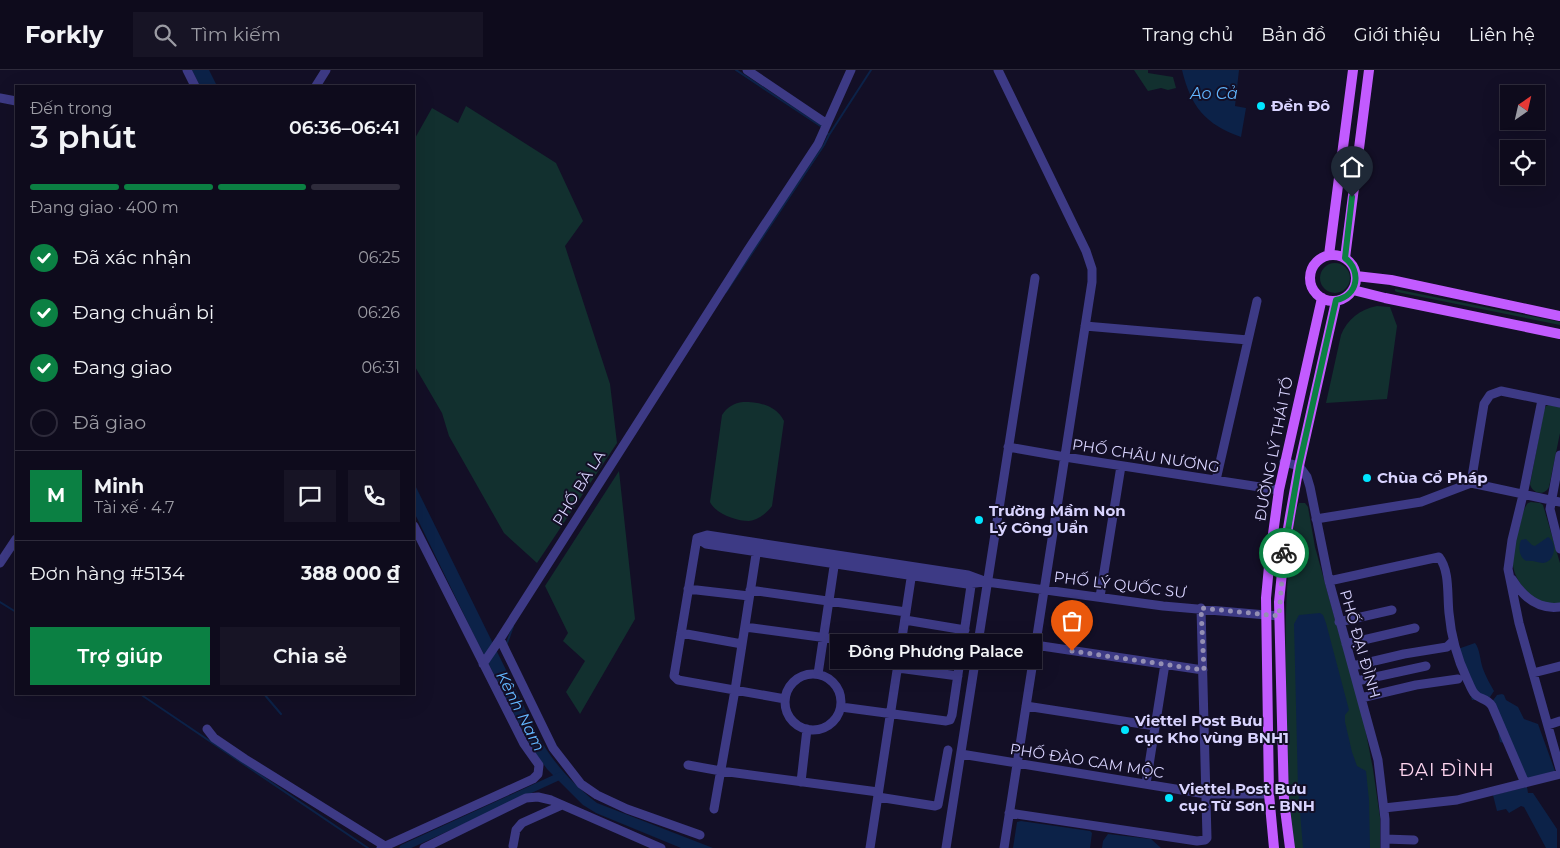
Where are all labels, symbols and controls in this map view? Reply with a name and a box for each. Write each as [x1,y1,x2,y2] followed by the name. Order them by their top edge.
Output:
[133,12,483,57] search box
[25,20,103,49] text: Forkly
[151,21,179,49] icon: search
[191,23,281,46] text: Tìm kiếm
[1143,24,1233,46] text: Trang chủ
[1261,24,1326,46] text: Bản đồ
[1354,24,1441,46] text: Giới thiệu
[1469,24,1535,46] text: Liên hệ
[1189,84,1238,103] water label: Ao Cả
[1500,85,1545,130] north arrow
[1500,85,1545,185] map controls
[1271,96,1330,115] place label: Đền Đô
[30,99,113,118] text: Đến trong
[1255,100,1267,112] marker: Đền Đô
[289,116,400,139] text: 06:36–06:41
[30,117,137,156] text: 3 phút
[1500,140,1545,185] button: locate
[1331,146,1373,197] pin
[1338,153,1366,181] icon: home
[30,198,179,217] text: Đang giao · 400 m
[30,244,58,272] icon: check
[73,246,192,269] text: Đã xác nhận
[358,248,400,267] text: 06:25
[30,299,58,327] icon: check
[73,301,214,324] text: Đang chuẩn bị
[357,303,400,322] text: 06:26
[30,354,58,382] icon: check
[73,356,172,379] text: Đang giao
[361,358,400,377] text: 06:31
[1250,375,1297,523] street label: ĐƯỜNG LÝ THÁI TỔ
[73,411,146,434] text: Đã giao
[1071,434,1221,477] street label: PHỐ CHÂU NƯƠNG
[548,447,609,529] street label: PHỐ BÀ LA
[1377,468,1488,487] place label: Chùa Cổ Pháp
[284,470,336,522] button: chat
[348,470,400,522] button: phone
[1361,472,1373,484] marker: Chùa Cổ Pháp
[94,475,144,498] text: Minh
[47,484,65,507] text: M
[94,498,175,517] text: Tài xế · 4.7
[989,501,1126,537] place label: Trường Mầm Non Lý Công Uẩn
[973,514,985,526] marker: Trường Mầm Non Lý Công Uẩn
[1259,528,1309,578] courier
[1270,539,1298,567] icon: bike
[30,562,185,585] text: Đơn hàng #5134
[301,562,400,585] text: 388 000 ₫
[1053,567,1187,602] street label: PHỐ LÝ QUỐC SƯ
[1336,587,1385,700] street label: PHỐ ĐẠI ĐÌNH
[1051,600,1093,651] pin
[1058,607,1086,635] icon: bag
[30,627,210,685] button: Trợ giúp
[220,627,400,685] button: Chia sẻ
[830,634,1042,668] callout: Đông Phương Palace
[849,642,1023,661] text: Đông Phương Palace
[492,668,549,754] water label: Kênh Nam
[1134,711,1289,747] place label: Viettel Post Bưu cục Kho vùng BNH1
[1119,724,1131,736] marker: Viettel Post Bưu cục Kho vùng BNH1
[1009,739,1166,782] street label: PHỐ ĐÀO CAM MỘC
[1399,759,1495,781] district label: ĐẠI ĐÌNH
[1178,779,1315,815] place label: Viettel Post Bưu cục Từ Sơn - BNH
[1163,792,1175,804] marker: Viettel Post Bưu cục Từ Sơn - BNH

